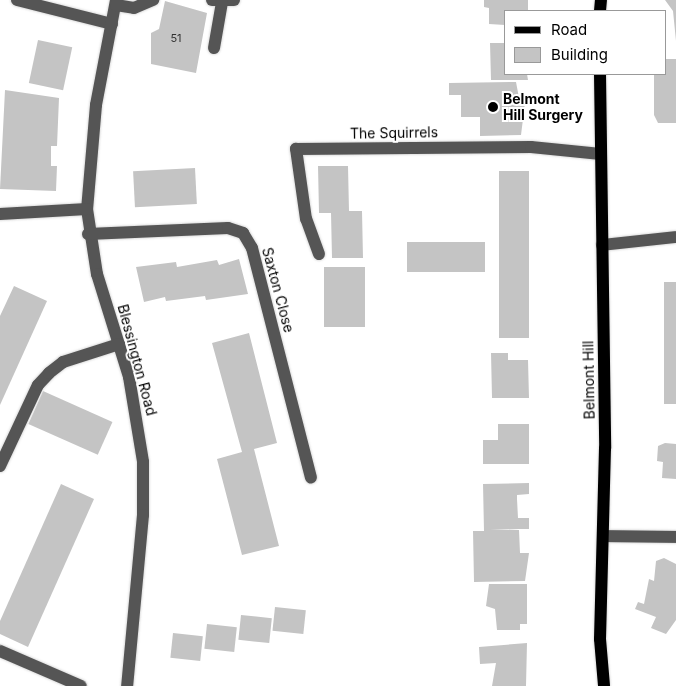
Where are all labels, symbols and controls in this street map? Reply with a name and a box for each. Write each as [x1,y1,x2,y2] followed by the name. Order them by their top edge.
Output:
[503,10,666,75] legend
[551,20,587,39] text: Road
[170,31,182,45] house number: 51
[551,45,608,64] text: Building
[503,91,583,124] place label: Belmont Hill Surgery
[487,101,499,113] marker: Belmont Hill Surgery
[350,124,438,142] street label: The Squirrels
[259,246,297,334] street label: Saxton Close
[114,302,160,418] street label: Blessington Road
[580,340,598,420] street label: Belmont Hill

